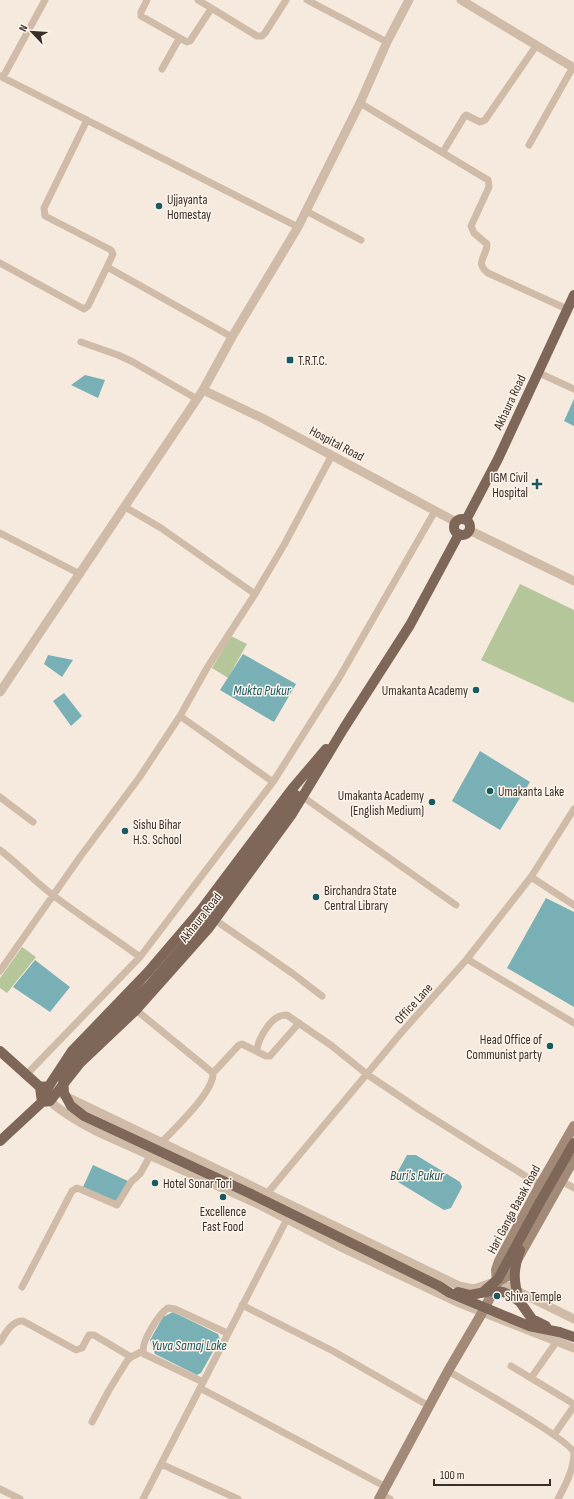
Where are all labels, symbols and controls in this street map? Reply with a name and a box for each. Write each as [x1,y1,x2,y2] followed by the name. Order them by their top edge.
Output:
[12,12,52,52] north arrow
[16,22,31,33] text: N
[167,192,211,223] place label: Ujjayanta Homestay
[154,201,164,211] marker: Ujjayanta Homestay
[298,353,327,369] place label: T.R.T.C.
[285,355,295,365] marker: T.R.T.C.
[490,372,530,433] street label: Akhaura Road
[307,423,367,465] street label: Hospital Road
[490,470,528,501] place label: IGM Civil Hospital
[531,478,543,490] marker: IGM Civil Hospital
[233,682,292,699] water label: Mukta Pukur
[382,683,468,699] place label: Umakanta Academy
[471,685,481,695] marker: Umakanta Academy
[498,784,564,800] place label: Umakanta Lake
[485,786,495,796] marker: Umakanta Lake
[338,788,424,819] place label: Umakanta Academy (English Medium)
[427,797,437,807] marker: Umakanta Academy (English Medium)
[133,817,182,848] place label: Sishu Bihar H.S. School
[120,826,130,836] marker: Sishu Bihar H.S. School
[324,883,397,914] place label: Birchandra State Central Library
[176,889,225,947] street label: Akhaura Road
[311,892,321,902] marker: Birchandra State Central Library
[391,980,436,1027] street label: Office Lane
[466,1032,542,1063] place label: Head Office of Communist party
[545,1041,555,1051] marker: Head Office of Communist party
[484,1162,544,1257] street label: Hari Ganga Basak Road
[390,1167,445,1184] water label: Buri's Pukur
[163,1176,232,1192] place label: Hotel Sonar Tori
[150,1178,160,1188] marker: Hotel Sonar Tori
[218,1192,228,1202] marker: Excellence Fast Food
[200,1204,246,1235] place label: Excellence Fast Food
[505,1289,561,1305] place label: Shiva Temple
[492,1291,502,1301] marker: Shiva Temple
[151,1337,227,1354] water label: Yuva Samaj Lake
[434,1461,550,1487] scale bar
[440,1468,465,1483] text: 100 m

